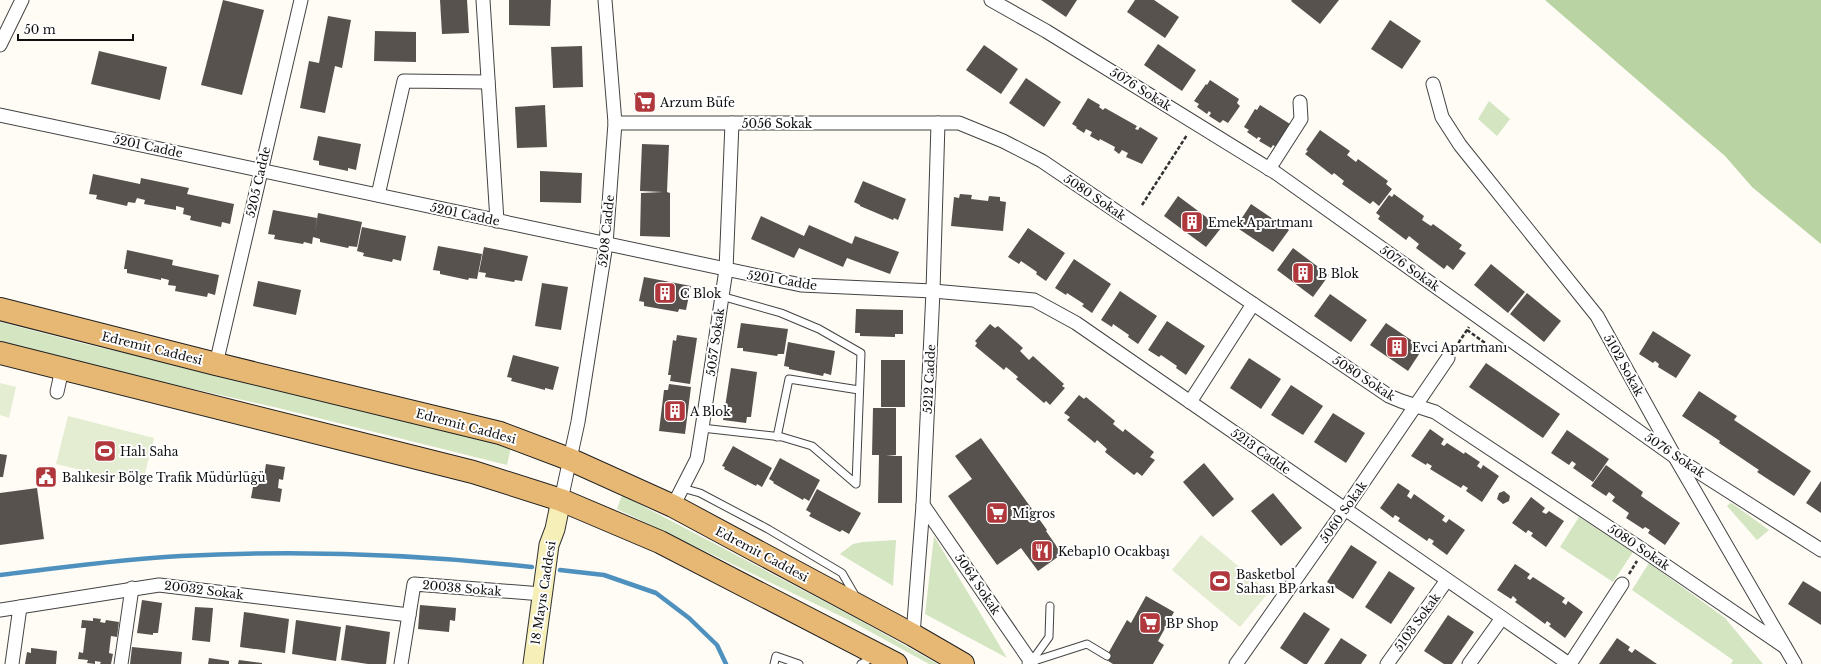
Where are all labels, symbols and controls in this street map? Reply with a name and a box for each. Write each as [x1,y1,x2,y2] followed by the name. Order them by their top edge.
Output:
[18,16,133,42] scale bar
[24,22,56,37] text: 50 m
[1108,64,1175,114] street label: 5076 Sokak
[632,89,658,115] supermarket icon: Arzum Büfe
[659,95,735,110] place label: Arzum Büfe
[742,116,813,131] street label: 5056 Sokak
[112,131,184,161] street label: 5201 Cadde
[243,145,273,219] street label: 5205 Cadde
[1061,171,1129,224] street label: 5080 Sokak
[595,194,617,268] street label: 5208 Cadde
[429,199,501,229] street label: 5201 Cadde
[1179,209,1205,235] building icon: Emek Apartmanı
[1208,215,1313,230] place label: Emek Apartmanı
[1377,242,1443,294] street label: 5076 Sokak
[1290,260,1316,286] building icon: B Blok
[1318,266,1360,281] place label: B Blok
[746,267,818,293] street label: 5201 Cadde
[652,280,678,306] building icon: C Blok
[680,286,722,301] place label: C Blok
[703,306,727,377] street label: 5057 Sokak
[100,328,204,368] street label: Edremit Caddesi
[1601,331,1647,399] street label: 5102 Sokak
[1384,334,1410,360] building icon: Evci Apartmanı
[1412,340,1507,355] place label: Evci Apartmanı
[920,344,938,414] street label: 5212 Cadde
[1330,352,1399,404] street label: 5080 Sokak
[662,398,688,424] building icon: A Blok
[689,404,731,419] place label: A Blok
[414,405,518,447] street label: Edremit Caddesi
[1228,425,1294,477] street label: 5213 Cadde
[1642,429,1709,481] street label: 5076 Sokak
[92,438,118,464] sports icon: Halı Saha
[120,444,179,459] place label: Halı Saha
[33,464,59,490] public building icon: Balıkesir Bölge Trafik Müdürlüğü
[62,470,266,485] place label: Balıkesir Bölge Trafik Müdürlüğü
[1316,478,1370,546] street label: 5060 Sokak
[984,500,1010,526] supermarket icon: Migros
[1012,506,1055,521] place label: Migros
[1605,521,1673,574] street label: 5080 Sokak
[713,523,811,585] street label: Edremit Caddesi
[1029,538,1055,564] restaurant icon: Kebap10 Ocakbaşı
[527,540,559,646] street label: 18 Mayıs Caddesi
[1058,544,1170,559] place label: Kebap10 Ocakbaşı
[952,551,1004,618] street label: 5064 Sokak
[1236,567,1335,596] place label: Basketbol Sahası BP arkası
[1207,568,1233,594] sports icon: Basketbol Sahası BP arkası
[422,577,503,599] street label: 20038 Sokak
[163,578,245,602] street label: 20032 Sokak
[1391,589,1444,654] street label: 5103 Sokak
[1137,610,1163,636] supermarket icon: BP Shop
[1166,616,1218,631] place label: BP Shop

